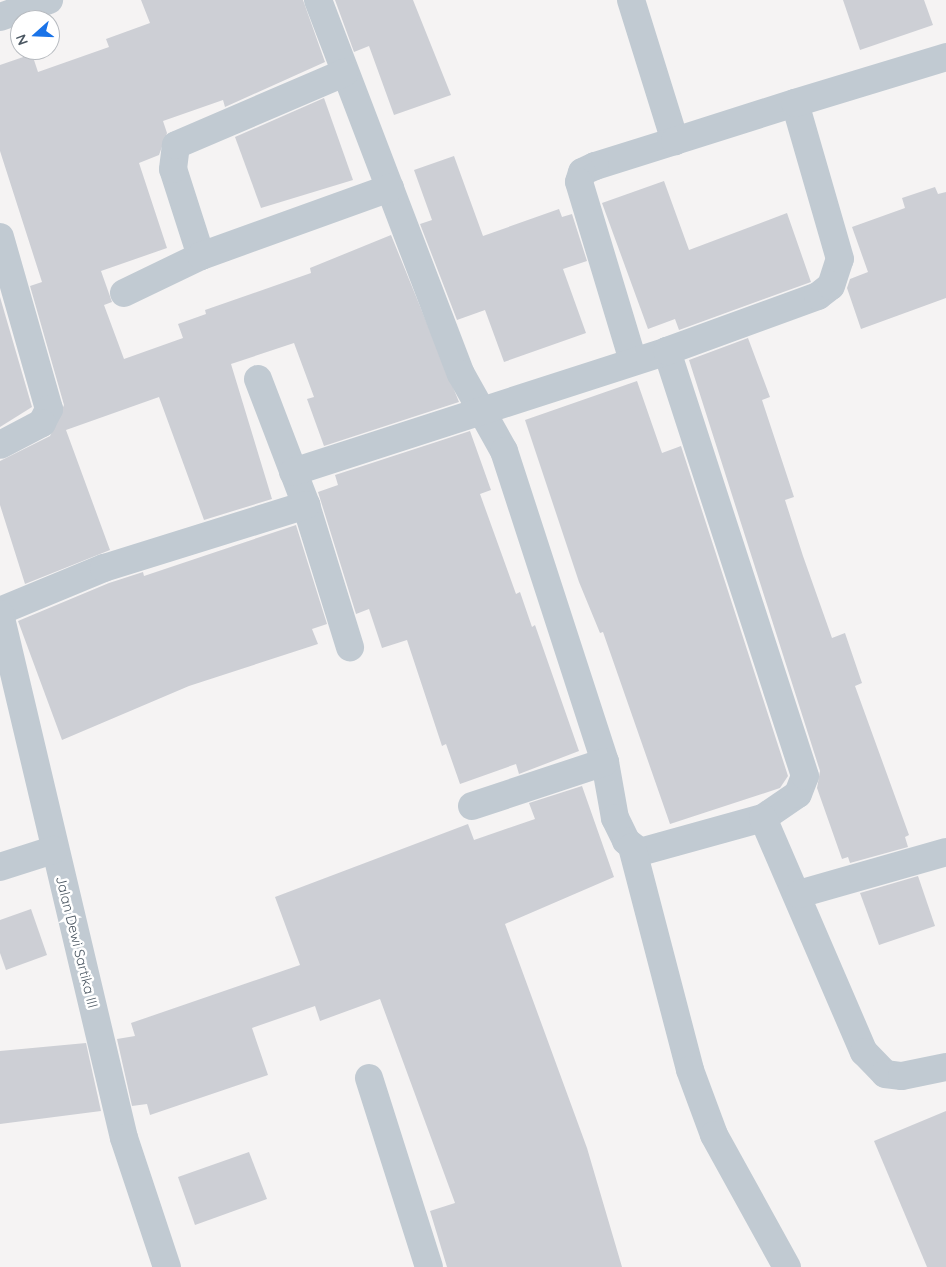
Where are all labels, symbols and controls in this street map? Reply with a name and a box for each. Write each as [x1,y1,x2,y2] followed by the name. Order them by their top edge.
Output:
[10,10,60,60] north arrow
[12,32,32,48] text: N
[52,874,102,1010] street label: Jalan Dewi Sartika III

